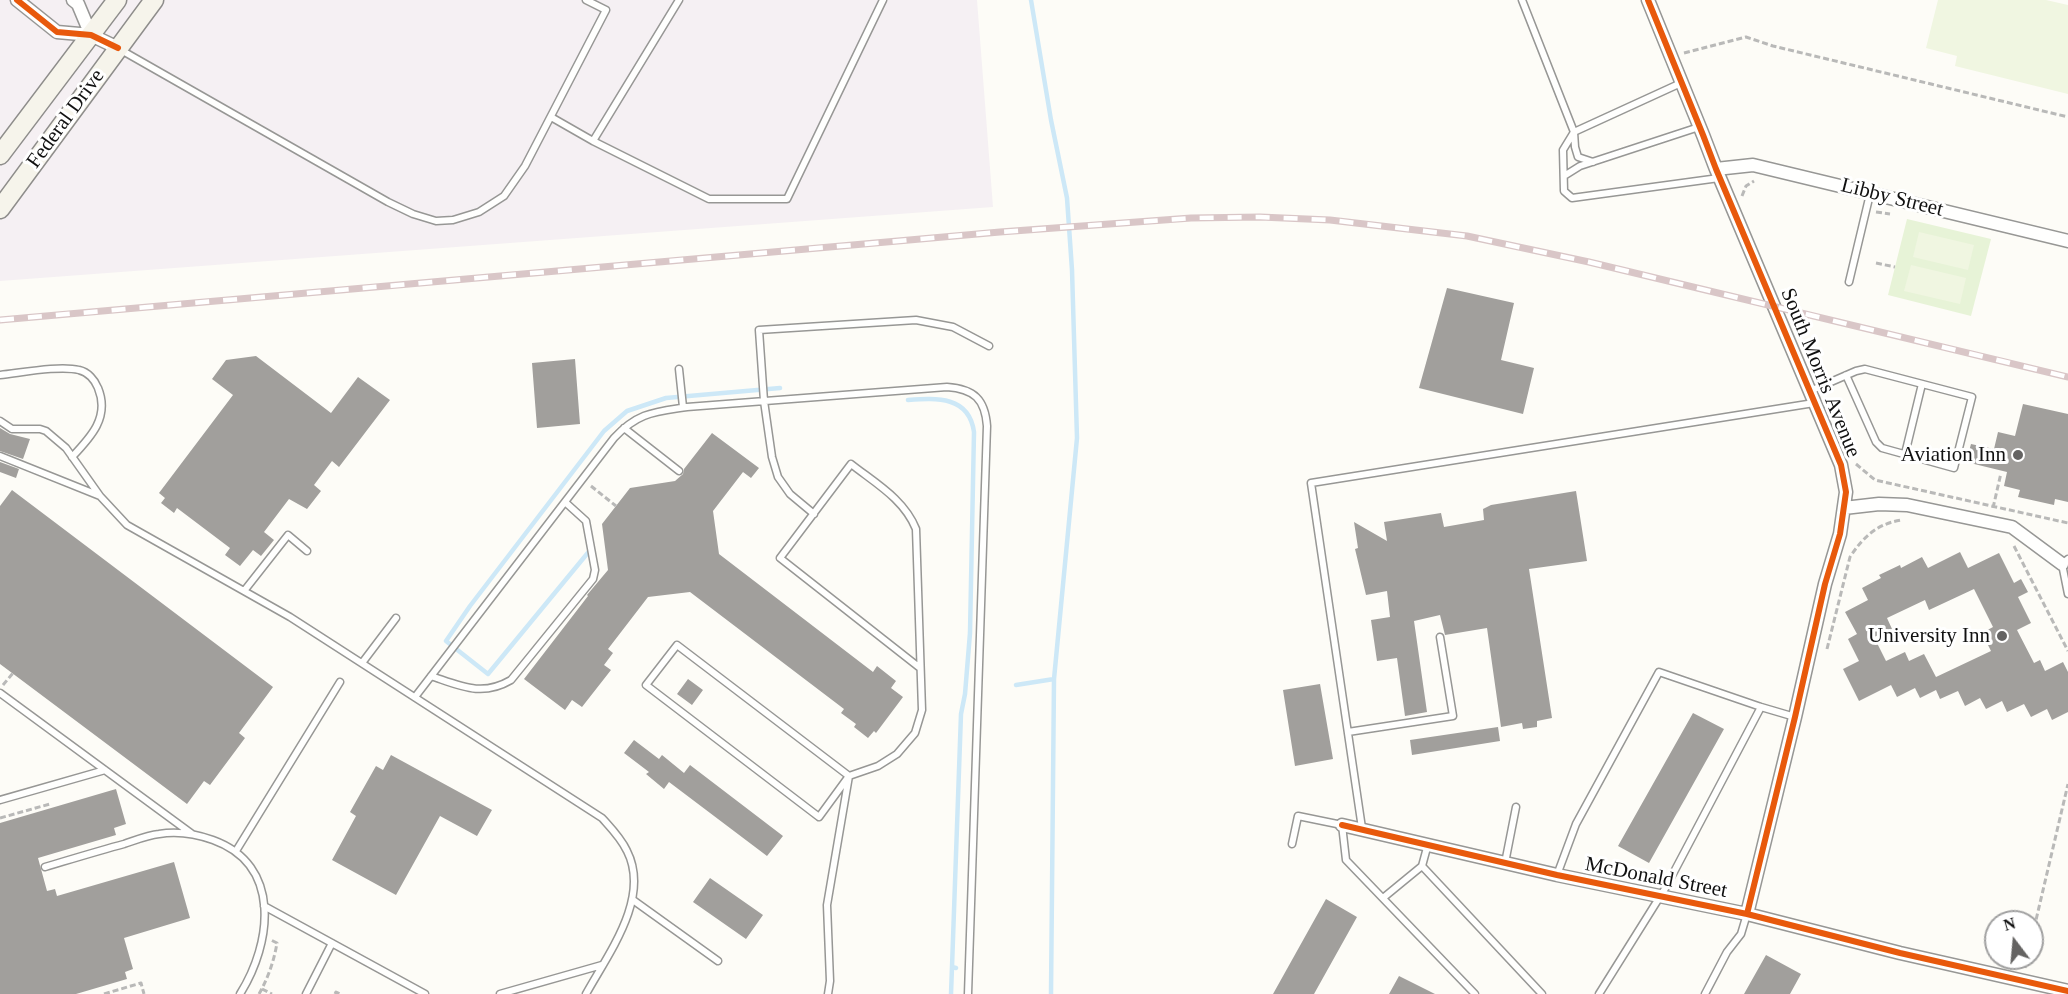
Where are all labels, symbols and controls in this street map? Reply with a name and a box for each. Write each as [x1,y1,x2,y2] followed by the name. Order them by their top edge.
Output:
[22,65,110,173] street label: Federal Drive
[1838,173,1946,223] street label: Libby Street
[1775,285,1865,461] street label: South Morris Avenue
[1901,442,2006,468] place label: Aviation Inn
[2011,448,2025,462] marker: Aviation Inn
[1868,623,1990,649] place label: University Inn
[1995,629,2009,643] marker: University Inn
[1583,852,1729,904] street label: McDonald Street
[1984,910,2044,970] north arrow
[2002,914,2017,934] text: N

